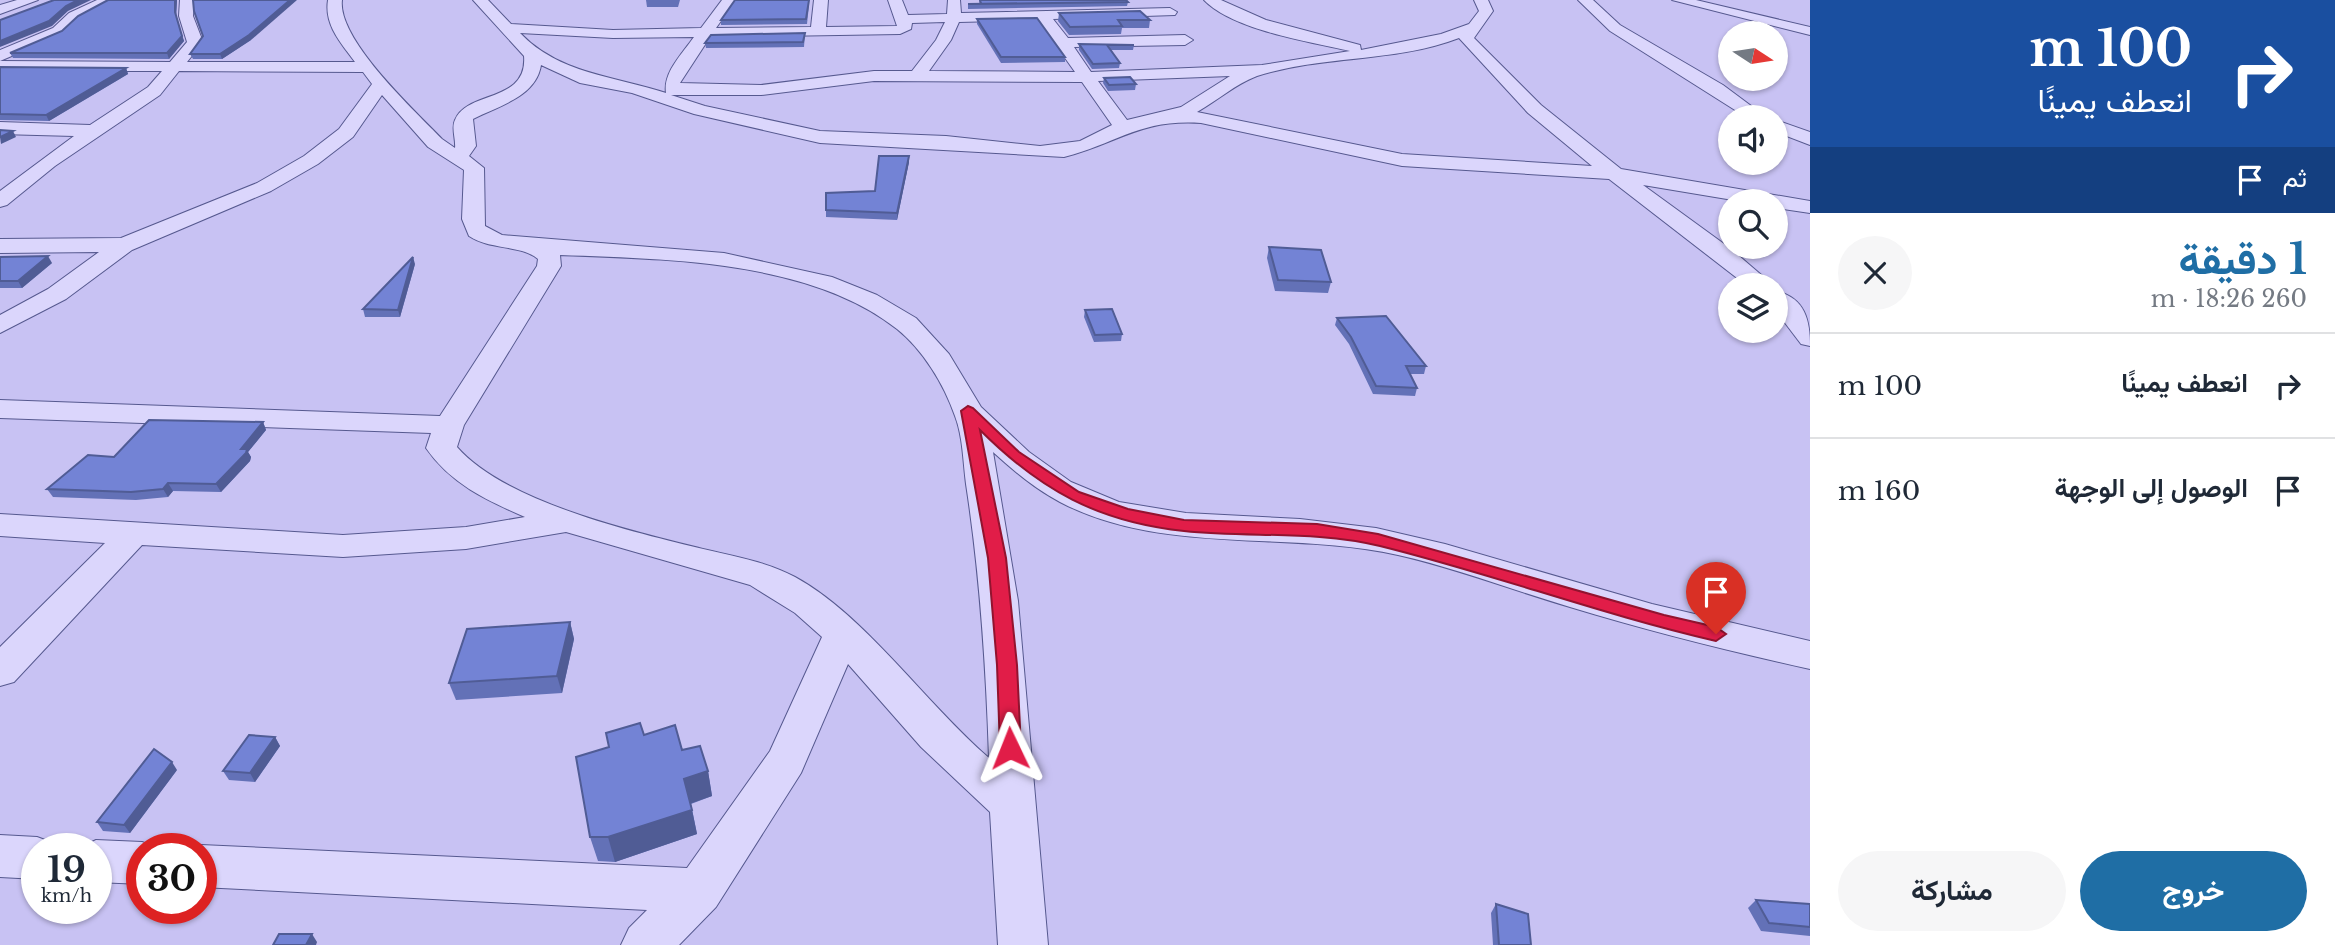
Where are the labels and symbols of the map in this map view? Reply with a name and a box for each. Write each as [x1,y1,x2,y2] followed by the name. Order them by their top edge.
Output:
[1718,21,1788,91] north arrow
[1686,562,1746,634] pin
[973,711,1047,785] position arrow
[126,833,217,924] speed limit sign: 30

